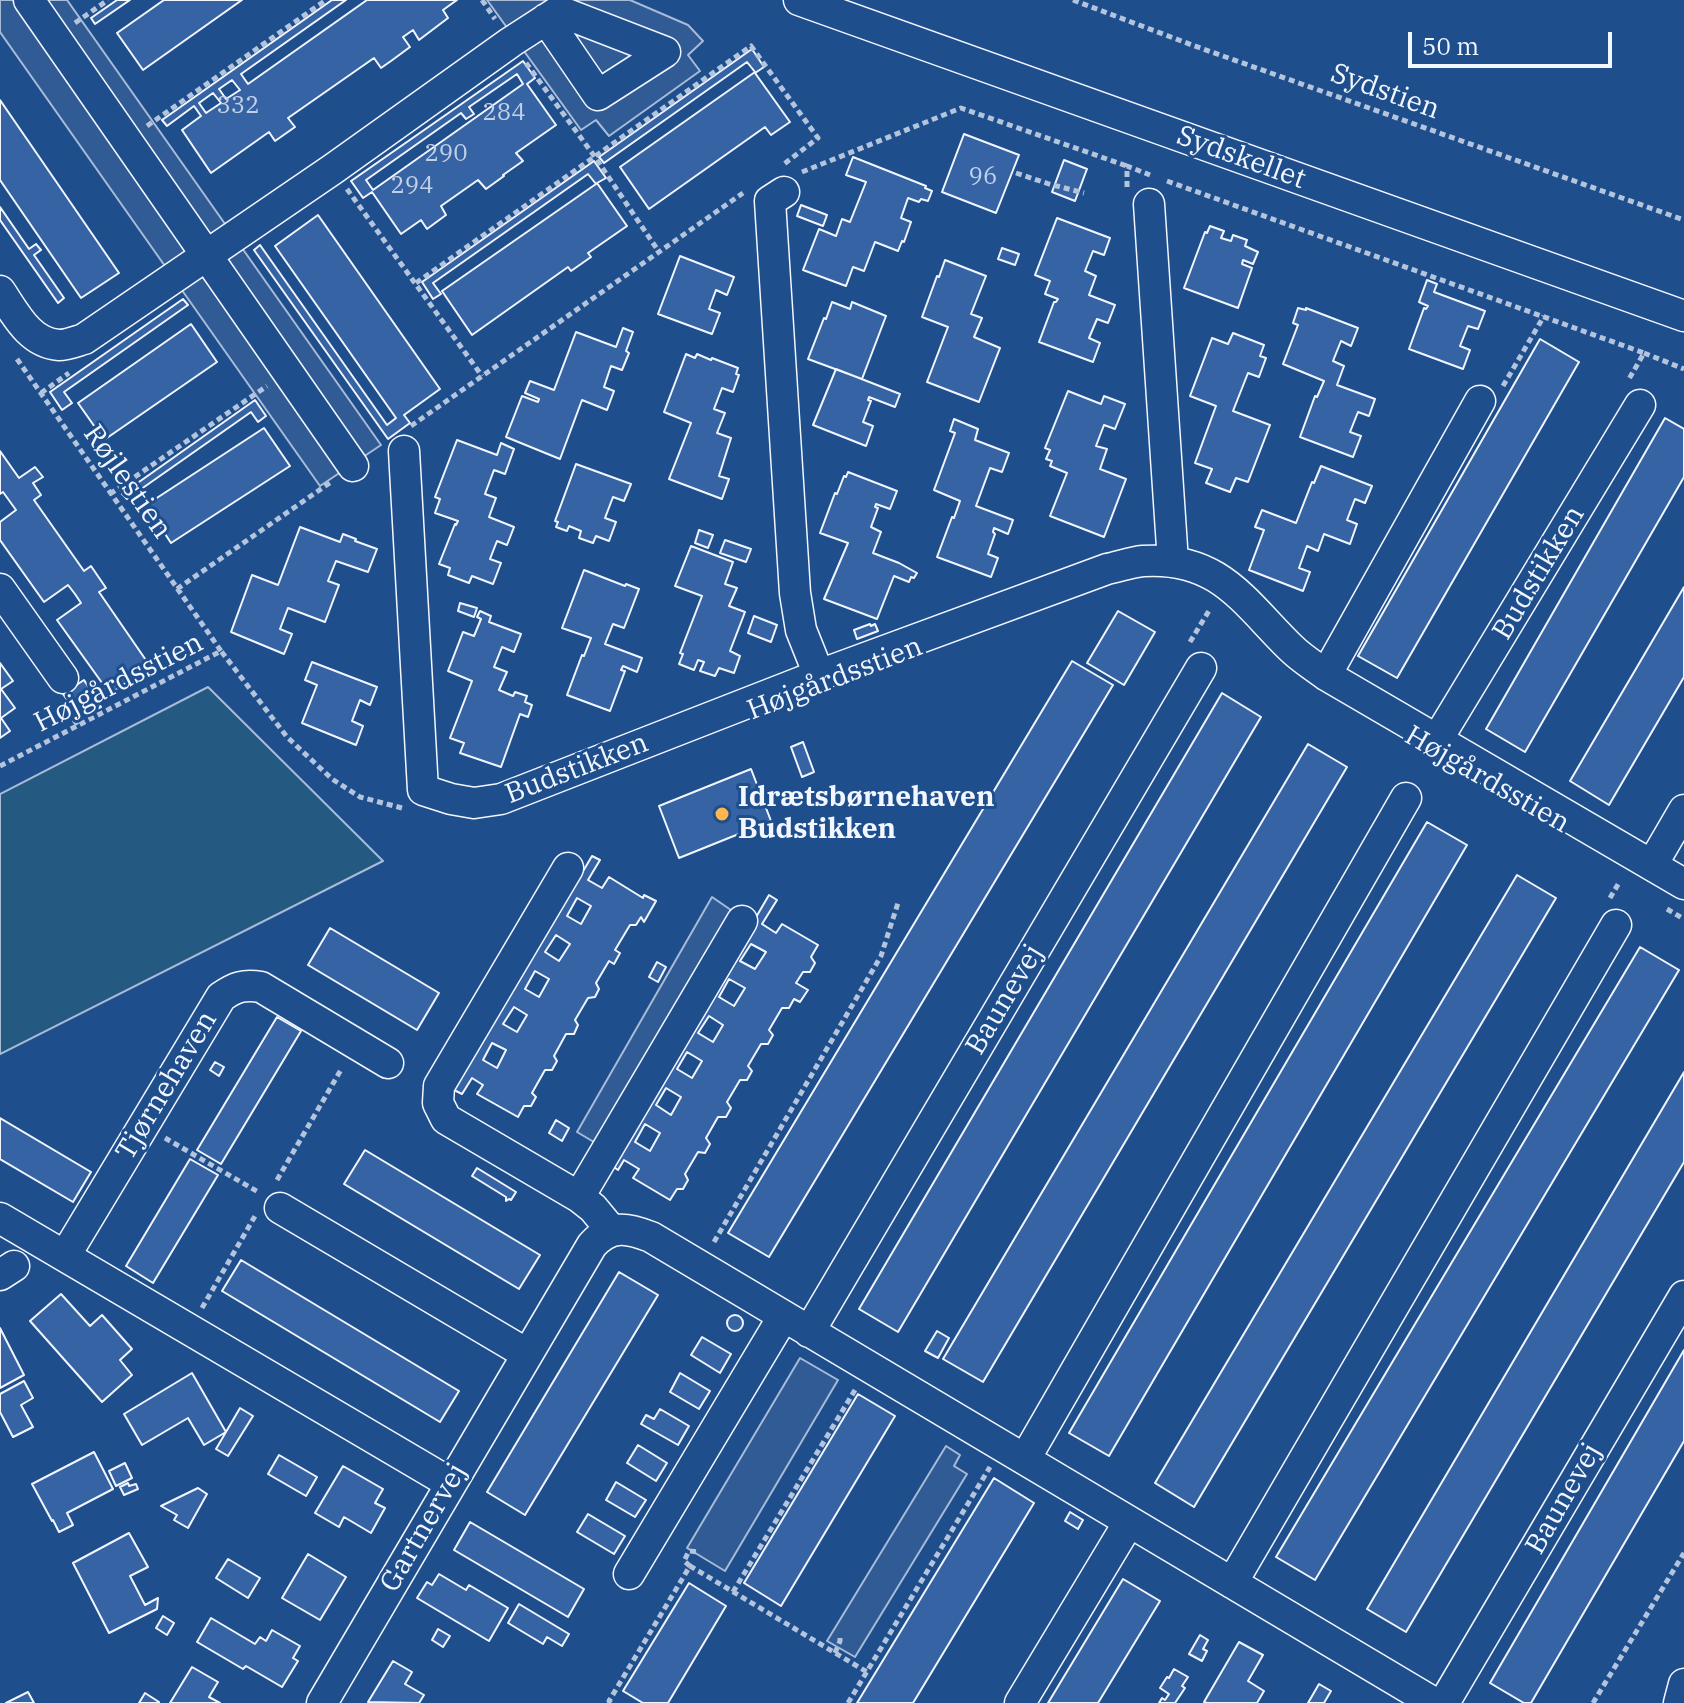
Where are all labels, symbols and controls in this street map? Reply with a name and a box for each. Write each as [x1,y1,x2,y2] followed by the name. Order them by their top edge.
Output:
[1412,16,1616,66] scale bar
[1422,30,1479,62] text: 50 m
[1326,57,1444,127] street label: Sydstien
[216,92,260,120] house number: 332
[482,99,526,127] house number: 284
[1172,119,1310,197] street label: Sydskellet
[424,140,468,168] house number: 290
[969,163,997,191] house number: 96
[390,172,434,200] house number: 294
[76,419,178,545] street label: Røjlestien
[1486,500,1592,646] street label: Budstikken
[29,626,209,740] street label: Højgårdsstien
[743,630,927,728] street label: Højgårdsstien
[1399,719,1575,841] street label: Højgårdsstien
[501,726,653,812] street label: Budstikken
[738,781,994,847] place label: Idrætsbørnehaven Budstikken
[713,805,731,823] marker: Idrætsbørnehaven Budstikken
[959,939,1051,1061] street label: Baunevej
[109,1005,225,1167] street label: Tjørnehaven
[1519,1438,1609,1560] street label: Baunevej
[374,1458,474,1598] street label: Gartnervej

